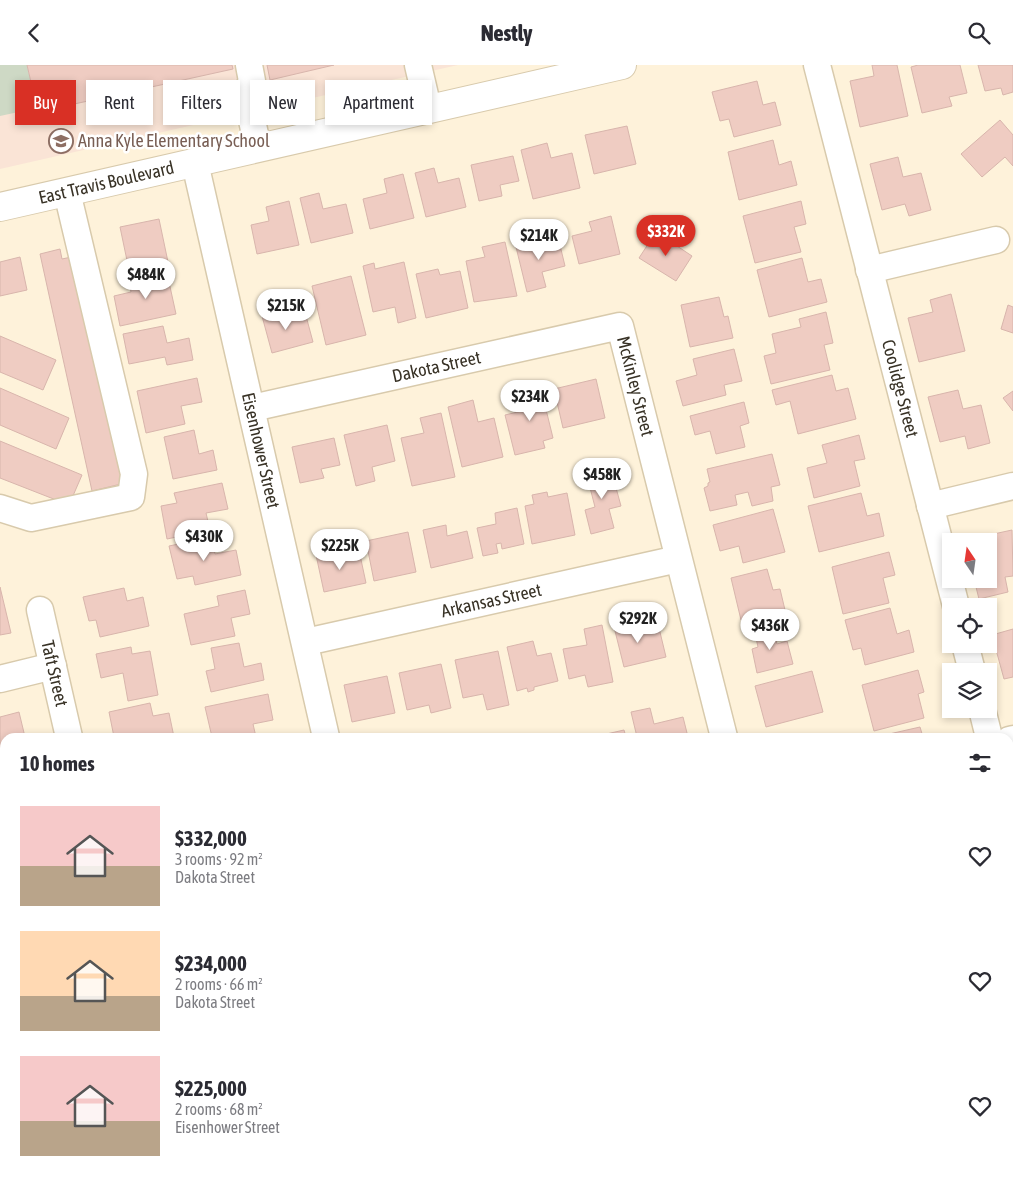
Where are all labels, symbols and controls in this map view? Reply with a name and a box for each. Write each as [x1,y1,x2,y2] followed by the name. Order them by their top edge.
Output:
[20,19,48,47] icon: back
[965,19,993,47] icon: search
[481,20,532,46] text: Nestly
[15,80,76,125] chip: Buy
[86,80,153,125] chip: Rent
[163,80,240,125] chip: Filters
[250,80,315,125] chip: New
[325,80,432,125] chip: Apartment
[48,128,74,154] school or university icon: Anna Kyle Elementary School
[78,130,270,151] place label: Anna Kyle Elementary School
[36,157,176,208] street label: East Travis Boulevard
[631,215,701,257] pin: $332K
[504,219,574,261] pin: $214K
[647,222,685,240] text: $332K
[520,226,558,244] text: $214K
[111,257,181,300] pin: $484K
[127,265,165,283] text: $484K
[251,289,321,331] pin: $215K
[267,296,305,314] text: $215K
[613,334,658,438] street label: McKinley Street
[878,337,923,439] street label: Coolidge Street
[390,346,483,386] street label: Dakota Street
[495,379,565,422] pin: $234K
[511,387,549,405] text: $234K
[238,391,285,510] street label: Eisenhower Street
[567,457,637,500] pin: $458K
[583,465,621,483] text: $458K
[169,519,239,562] pin: $430K
[185,527,223,545] text: $430K
[305,529,375,571] pin: $225K
[942,533,998,587] north arrow
[942,533,997,718] map controls
[321,536,359,554] text: $225K
[439,579,544,622] street label: Arkansas Street
[942,598,997,653] button: locate
[603,601,673,644] pin: $292K
[619,609,657,627] text: $292K
[735,609,805,651] pin: $436K
[751,616,789,634] text: $436K
[37,638,73,708] street label: Taft Street
[942,663,997,718] button: layers
[966,749,994,777] icon: filters
[20,751,95,775] text: 10 homes
[60,826,120,886] icon: home
[175,826,247,850] text: $332,000
[966,842,994,870] icon: heart
[175,850,263,868] text: 3 rooms · 92 m²
[175,868,255,886] text: Dakota Street
[60,951,120,1011] icon: home
[175,951,247,975] text: $234,000
[966,967,994,995] icon: heart
[175,975,263,993] text: 2 rooms · 66 m²
[175,993,255,1011] text: Dakota Street
[60,1076,120,1136] icon: home
[175,1076,247,1100] text: $225,000
[966,1092,994,1120] icon: heart
[175,1100,263,1118] text: 2 rooms · 68 m²
[175,1118,280,1136] text: Eisenhower Street

